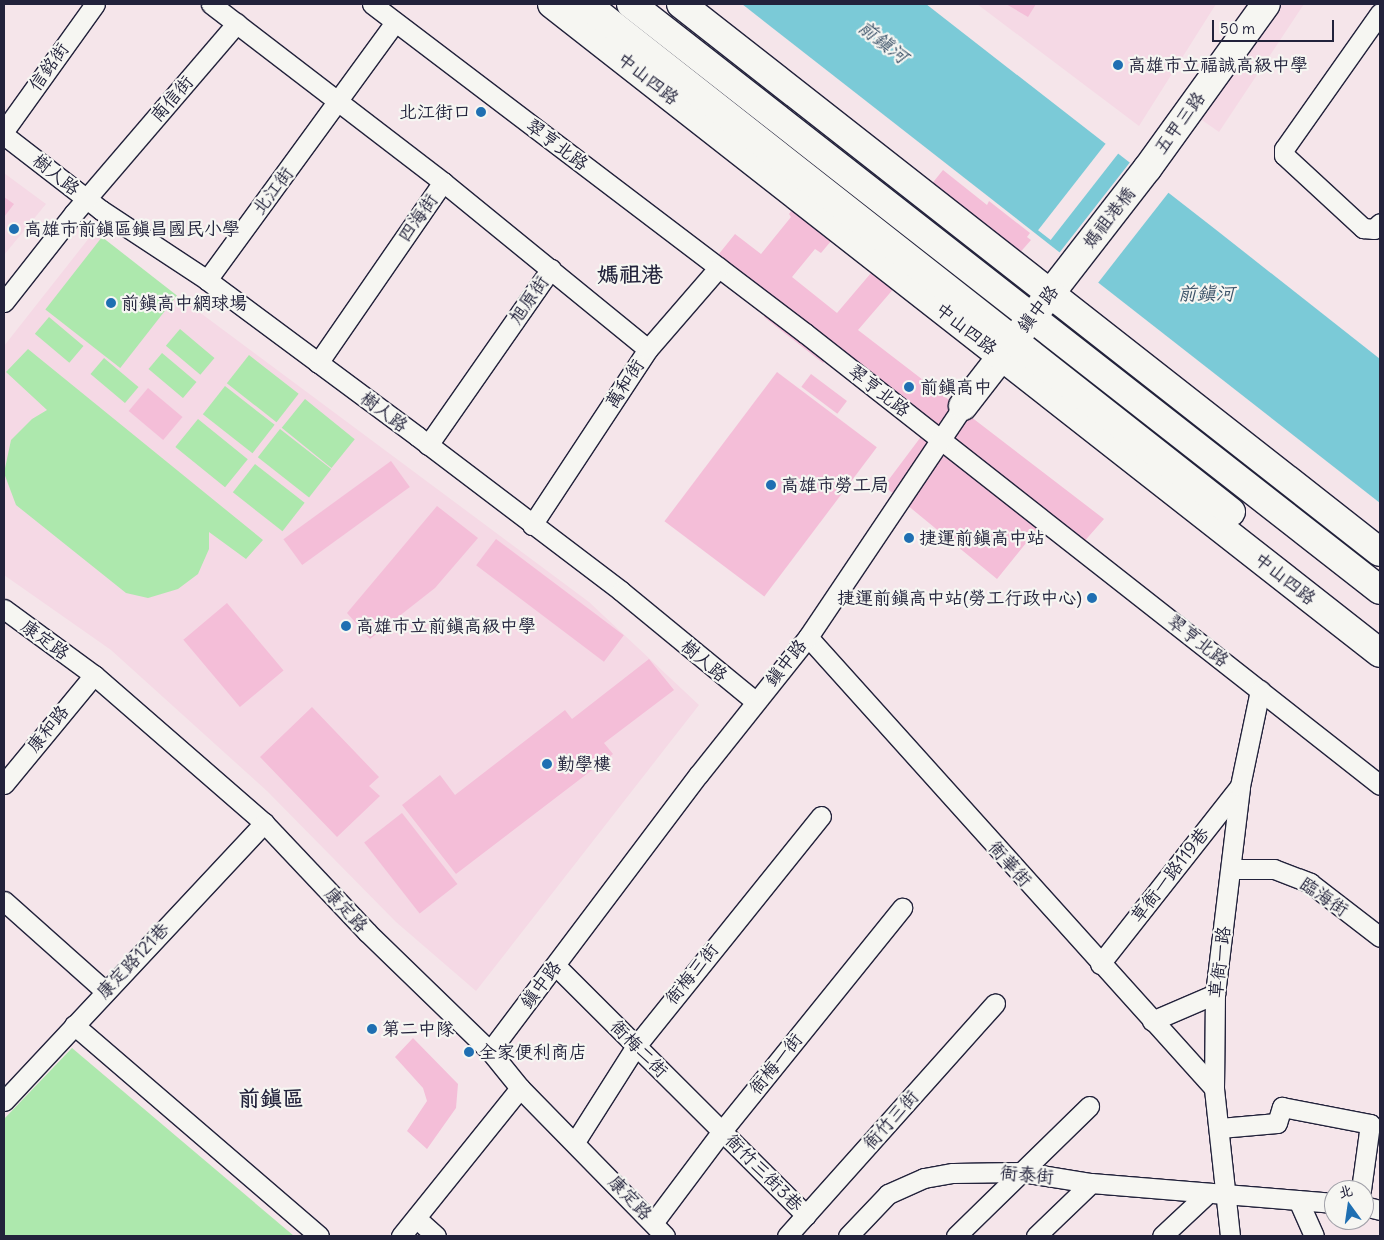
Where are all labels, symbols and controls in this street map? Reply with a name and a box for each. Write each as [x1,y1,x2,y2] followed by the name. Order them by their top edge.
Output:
[1214,10,1336,42] scale bar
[854,15,912,69] water label: 前鎮河
[1220,19,1255,38] text: 50 m
[24,39,74,95] street label: 信銘街
[613,48,683,110] street label: 中山四路
[1128,54,1308,76] place label: 高雄市立福誠高級中學
[1112,59,1124,71] marker: 高雄市立福誠高級中學
[146,72,198,126] street label: 南信街
[1150,88,1210,158] street label: 五甲三路
[399,101,471,123] place label: 北江街口
[475,106,487,118] marker: 北江街口
[522,115,592,175] street label: 翠亨北路
[28,150,84,200] street label: 樹人路
[248,163,298,219] street label: 北江街
[1078,183,1140,253] street label: 媽祖港橋
[394,190,442,246] street label: 四海街
[24,218,240,240] place label: 高雄市前鎮區鎮昌國民小學
[8,223,20,235] marker: 高雄市前鎮區鎮昌國民小學
[597,262,663,288] district label: 媽祖港
[505,272,553,328] street label: 旭原街
[1013,281,1063,337] street label: 鎮中路
[1178,283,1234,305] water label: 前鎮河
[121,292,247,314] place label: 前鎮高中網球場
[105,297,117,309] marker: 前鎮高中網球場
[931,298,1001,360] street label: 中山四路
[601,355,649,413] street label: 萬和街
[844,360,914,422] street label: 翠亨北路
[920,376,992,398] place label: 前鎮高中
[902,380,916,394] marker: 前鎮高中
[356,387,412,437] street label: 樹人路
[781,474,889,496] place label: 高雄市勞工局
[765,479,777,491] marker: 高雄市勞工局
[919,527,1045,549] place label: 捷運前鎮高中站
[903,532,915,544] marker: 捷運前鎮高中站
[1250,548,1320,610] street label: 中山四路
[837,587,1082,609] place label: 捷運前鎮高中站(勞工行政中心)
[1086,592,1098,604] marker: 捷運前鎮高中站(勞工行政中心)
[1163,610,1233,672] street label: 翠亨北路
[17,615,73,665] street label: 康定路
[356,615,536,637] place label: 高雄市立前鎮高級中學
[340,620,352,632] marker: 高雄市立前鎮高級中學
[676,635,732,687] street label: 樹人路
[761,635,811,691] street label: 鎮中路
[23,701,73,757] street label: 康和路
[557,753,611,775] place label: 勤學樓
[541,758,553,770] marker: 勤學樓
[1126,823,1214,927] street label: 草衙一路119巷
[984,837,1036,891] street label: 衙華街
[1296,873,1352,921] street label: 臨海街
[320,883,372,937] street label: 康定路
[92,918,174,1004] street label: 康定路121巷
[1205,925,1235,999] street label: 草衙一路
[661,939,723,1009] street label: 衙梅三街
[516,957,566,1013] street label: 鎮中路
[606,1016,672,1082] street label: 衙梅二街
[382,1018,454,1040] place label: 第二中隊
[366,1023,378,1035] marker: 第二中隊
[745,1029,807,1099] street label: 衙梅一街
[479,1041,587,1063] place label: 全家便利商店
[463,1046,475,1058] marker: 全家便利商店
[238,1086,304,1112] district label: 前鎮區
[859,1086,923,1154] street label: 衙竹三街
[721,1130,807,1216] street label: 衙竹三街3巷
[999,1162,1055,1188] street label: 衙泰街
[603,1171,657,1225] street label: 康定路
[1324,1180,1374,1230] north arrow
[1337,1181,1355,1202] text: 北

